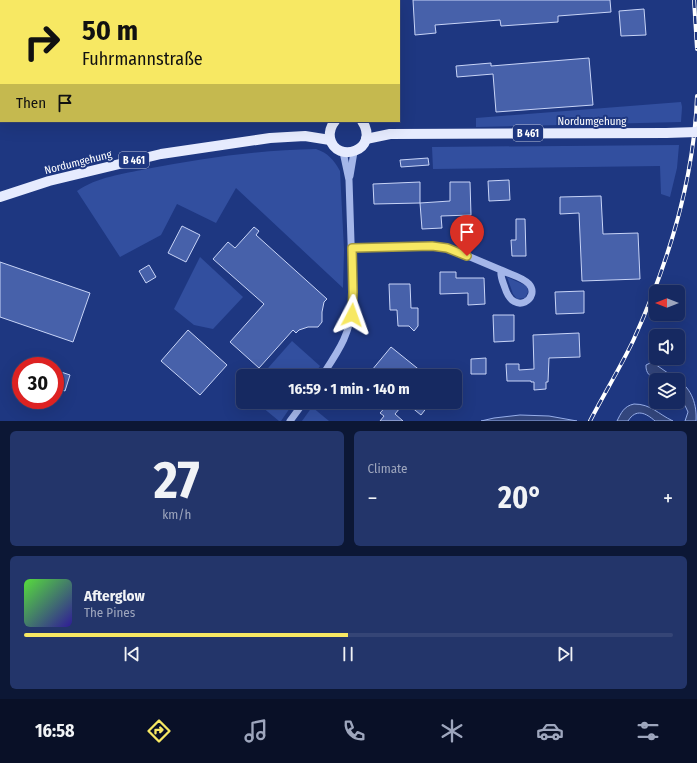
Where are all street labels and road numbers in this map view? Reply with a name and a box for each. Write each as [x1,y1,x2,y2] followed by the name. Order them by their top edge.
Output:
[557,115,627,128] street label: Nordumgehung
[513,125,543,141] road number: B 461
[43,148,114,177] street label: Nordumgehung
[119,152,149,168] road number: B 461

